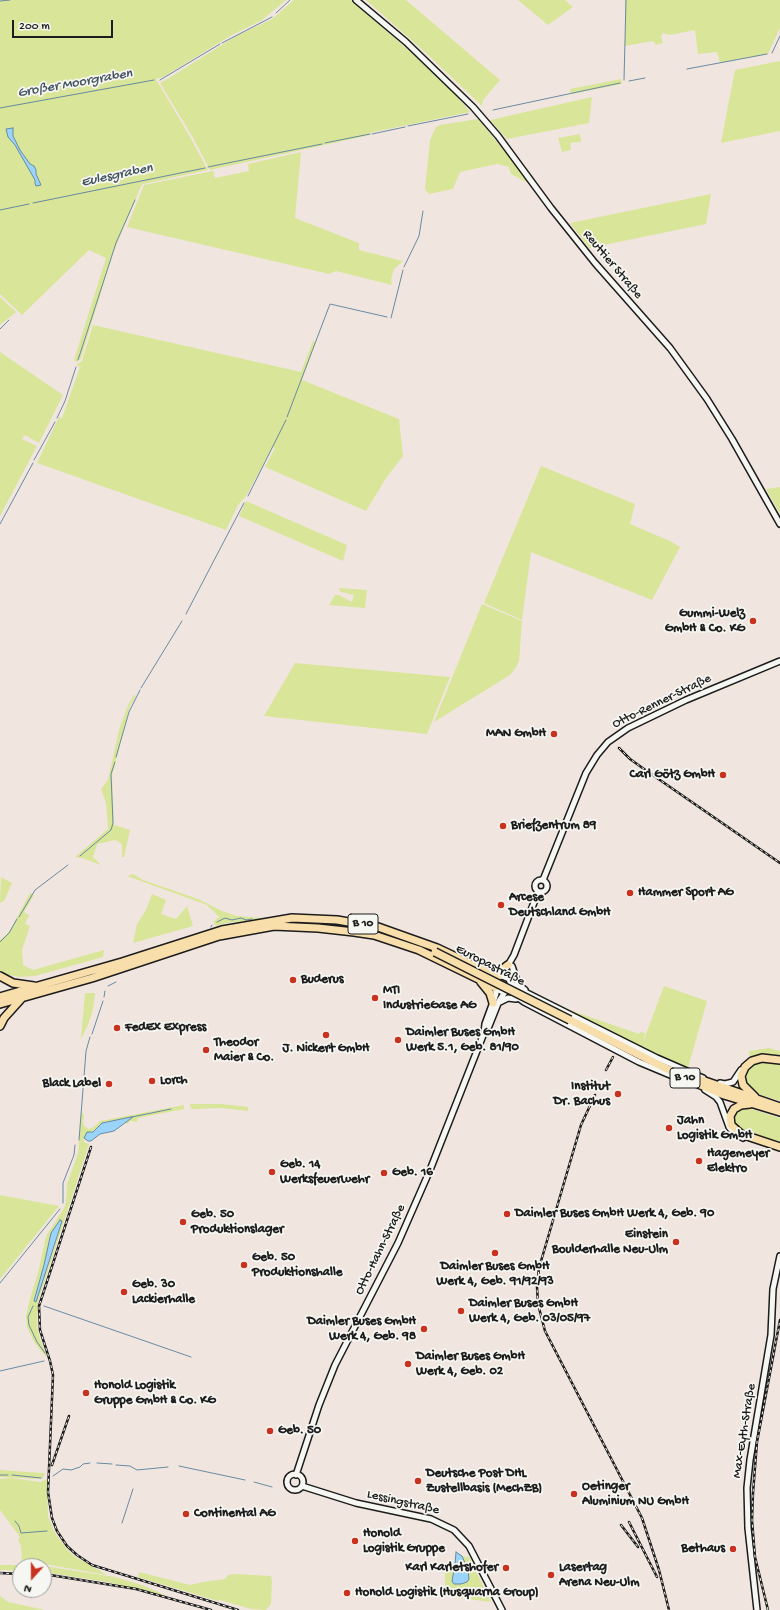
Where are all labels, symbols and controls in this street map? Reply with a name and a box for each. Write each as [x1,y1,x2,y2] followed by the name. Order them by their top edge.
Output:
[14,12,115,38] scale bar
[19,20,50,34] text: 200 m
[16,66,134,102] water label: Großer Moorgraben
[80,160,154,192] water label: Eulesgraben
[579,227,645,303] street label: Reuttier Straße
[665,606,745,637] place label: Gummi-Welz GmbH & Co. KG
[748,616,758,626] marker: Gummi-Welz GmbH & Co. KG
[610,671,714,733] street label: Otto-Renner-Straße
[486,726,546,742] place label: MAN GmbH
[549,729,559,739] marker: MAN GmbH
[629,767,715,783] place label: Carl Götz GmbH
[718,770,728,780] marker: Carl Götz GmbH
[511,818,596,834] place label: Briefzentrum 89
[498,821,508,831] marker: Briefzentrum 89
[638,885,734,901] place label: Hammer Sport AG
[625,888,635,898] marker: Hammer Sport AG
[509,890,610,921] place label: Arcese Deutschland GmbH
[496,900,506,910] marker: Arcese Deutschland GmbH
[348,914,378,934] road number: B 10
[453,942,527,990] street label: Europastraße
[301,972,344,988] place label: Buderus
[288,975,298,985] marker: Buderus
[383,983,476,1014] place label: MTI IndustrieGase AG
[370,993,380,1003] marker: MTI IndustrieGase AG
[125,1020,206,1036] place label: FedEx Express
[112,1023,122,1033] marker: FedEx Express
[406,1025,519,1056] place label: Daimler Buses GmbH Werk 5.1, Geb. 81/90
[321,1030,331,1040] marker: J. Nickert GmbH
[214,1035,274,1066] place label: Theodor Maier & Co.
[393,1035,403,1045] marker: Daimler Buses GmbH Werk 5.1, Geb. 81/90
[283,1041,369,1057] place label: J. Nickert GmbH
[201,1045,211,1055] marker: Theodor Maier & Co.
[670,1068,700,1088] road number: B 10
[160,1073,188,1089] place label: Lorch
[43,1076,101,1092] place label: Black Label
[147,1076,157,1086] marker: Lorch
[104,1079,114,1089] marker: Black Label
[554,1079,610,1110] place label: Institut Dr. Bachus
[613,1089,623,1099] marker: Institut Dr. Bachus
[677,1113,752,1144] place label: Jahn Logistik GmbH
[664,1123,674,1133] marker: Jahn Logistik GmbH
[707,1146,769,1177] place label: Hagemeyer Elektro
[694,1156,704,1166] marker: Hagemeyer Elektro
[280,1157,369,1188] place label: Geb. 14 Werksfeuerwehr
[392,1165,433,1181] place label: Geb. 16
[267,1167,277,1177] marker: Geb. 14 Werksfeuerwehr
[379,1168,389,1178] marker: Geb. 16
[352,1202,410,1298] street label: Otto-Hahn-Straße
[515,1206,714,1222] place label: Daimler Buses GmbH Werk 4, Geb. 90
[191,1207,284,1238] place label: Geb. 50 Produktionslager
[502,1209,512,1219] marker: Daimler Buses GmbH Werk 4, Geb. 90
[178,1217,188,1227] marker: Geb. 50 Produktionslager
[552,1227,668,1258] place label: Einstein Boulderhalle Neu-Ulm
[671,1237,681,1247] marker: Einstein Boulderhalle Neu-Ulm
[490,1248,500,1258] marker: Daimler Buses GmbH Werk 4, Geb. 91/92/93
[252,1250,343,1281] place label: Geb. 50 Produktionshalle
[436,1259,554,1290] place label: Daimler Buses GmbH Werk 4, Geb. 91/92/93
[239,1260,249,1270] marker: Geb. 50 Produktionshalle
[132,1277,195,1308] place label: Geb. 30 Lackierhalle
[119,1287,129,1297] marker: Geb. 30 Lackierhalle
[469,1296,590,1327] place label: Daimler Buses GmbH Werk 4, Geb. 03/05/97
[456,1306,466,1316] marker: Daimler Buses GmbH Werk 4, Geb. 03/05/97
[307,1314,416,1345] place label: Daimler Buses GmbH Werk 4, Geb. 98
[419,1324,429,1334] marker: Daimler Buses GmbH Werk 4, Geb. 98
[416,1349,525,1380] place label: Daimler Buses GmbH Werk 4, Geb. 02
[403,1359,413,1369] marker: Daimler Buses GmbH Werk 4, Geb. 02
[94,1378,216,1409] place label: Honold Logistik Gruppe GmbH & Co. KG
[730,1382,760,1480] street label: Max-Eyth-Straße
[81,1388,91,1398] marker: Honold Logistik Gruppe GmbH & Co. KG
[278,1423,321,1439] place label: Geb. 50
[265,1426,275,1436] marker: Geb. 50
[426,1466,542,1497] place label: Deutsche Post DHL Zustellbasis (MechZB)
[413,1476,423,1486] marker: Deutsche Post DHL Zustellbasis (MechZB)
[582,1479,689,1510] place label: Oetinger Aluminium NU GmbH
[365,1487,441,1519] street label: Lessingstraße
[569,1489,579,1499] marker: Oetinger Aluminium NU GmbH
[194,1506,275,1522] place label: Continental AG
[181,1509,191,1519] marker: Continental AG
[363,1526,445,1557] place label: Honold Logistik Gruppe
[350,1536,360,1546] marker: Honold Logistik Gruppe
[681,1541,725,1557] place label: Bethaus
[728,1544,738,1554] marker: Bethaus
[12,1558,52,1598] north arrow
[405,1560,498,1576] place label: Karl Karletshofer
[559,1560,639,1591] place label: Lasertag Arena Neu-Ulm
[501,1563,511,1573] marker: Karl Karletshofer
[546,1570,556,1580] marker: Lasertag Arena Neu-Ulm
[23,1581,34,1595] text: N
[355,1585,539,1601] place label: Honold Logistik (Husqvarna Group)
[342,1588,352,1598] marker: Honold Logistik (Husqvarna Group)

